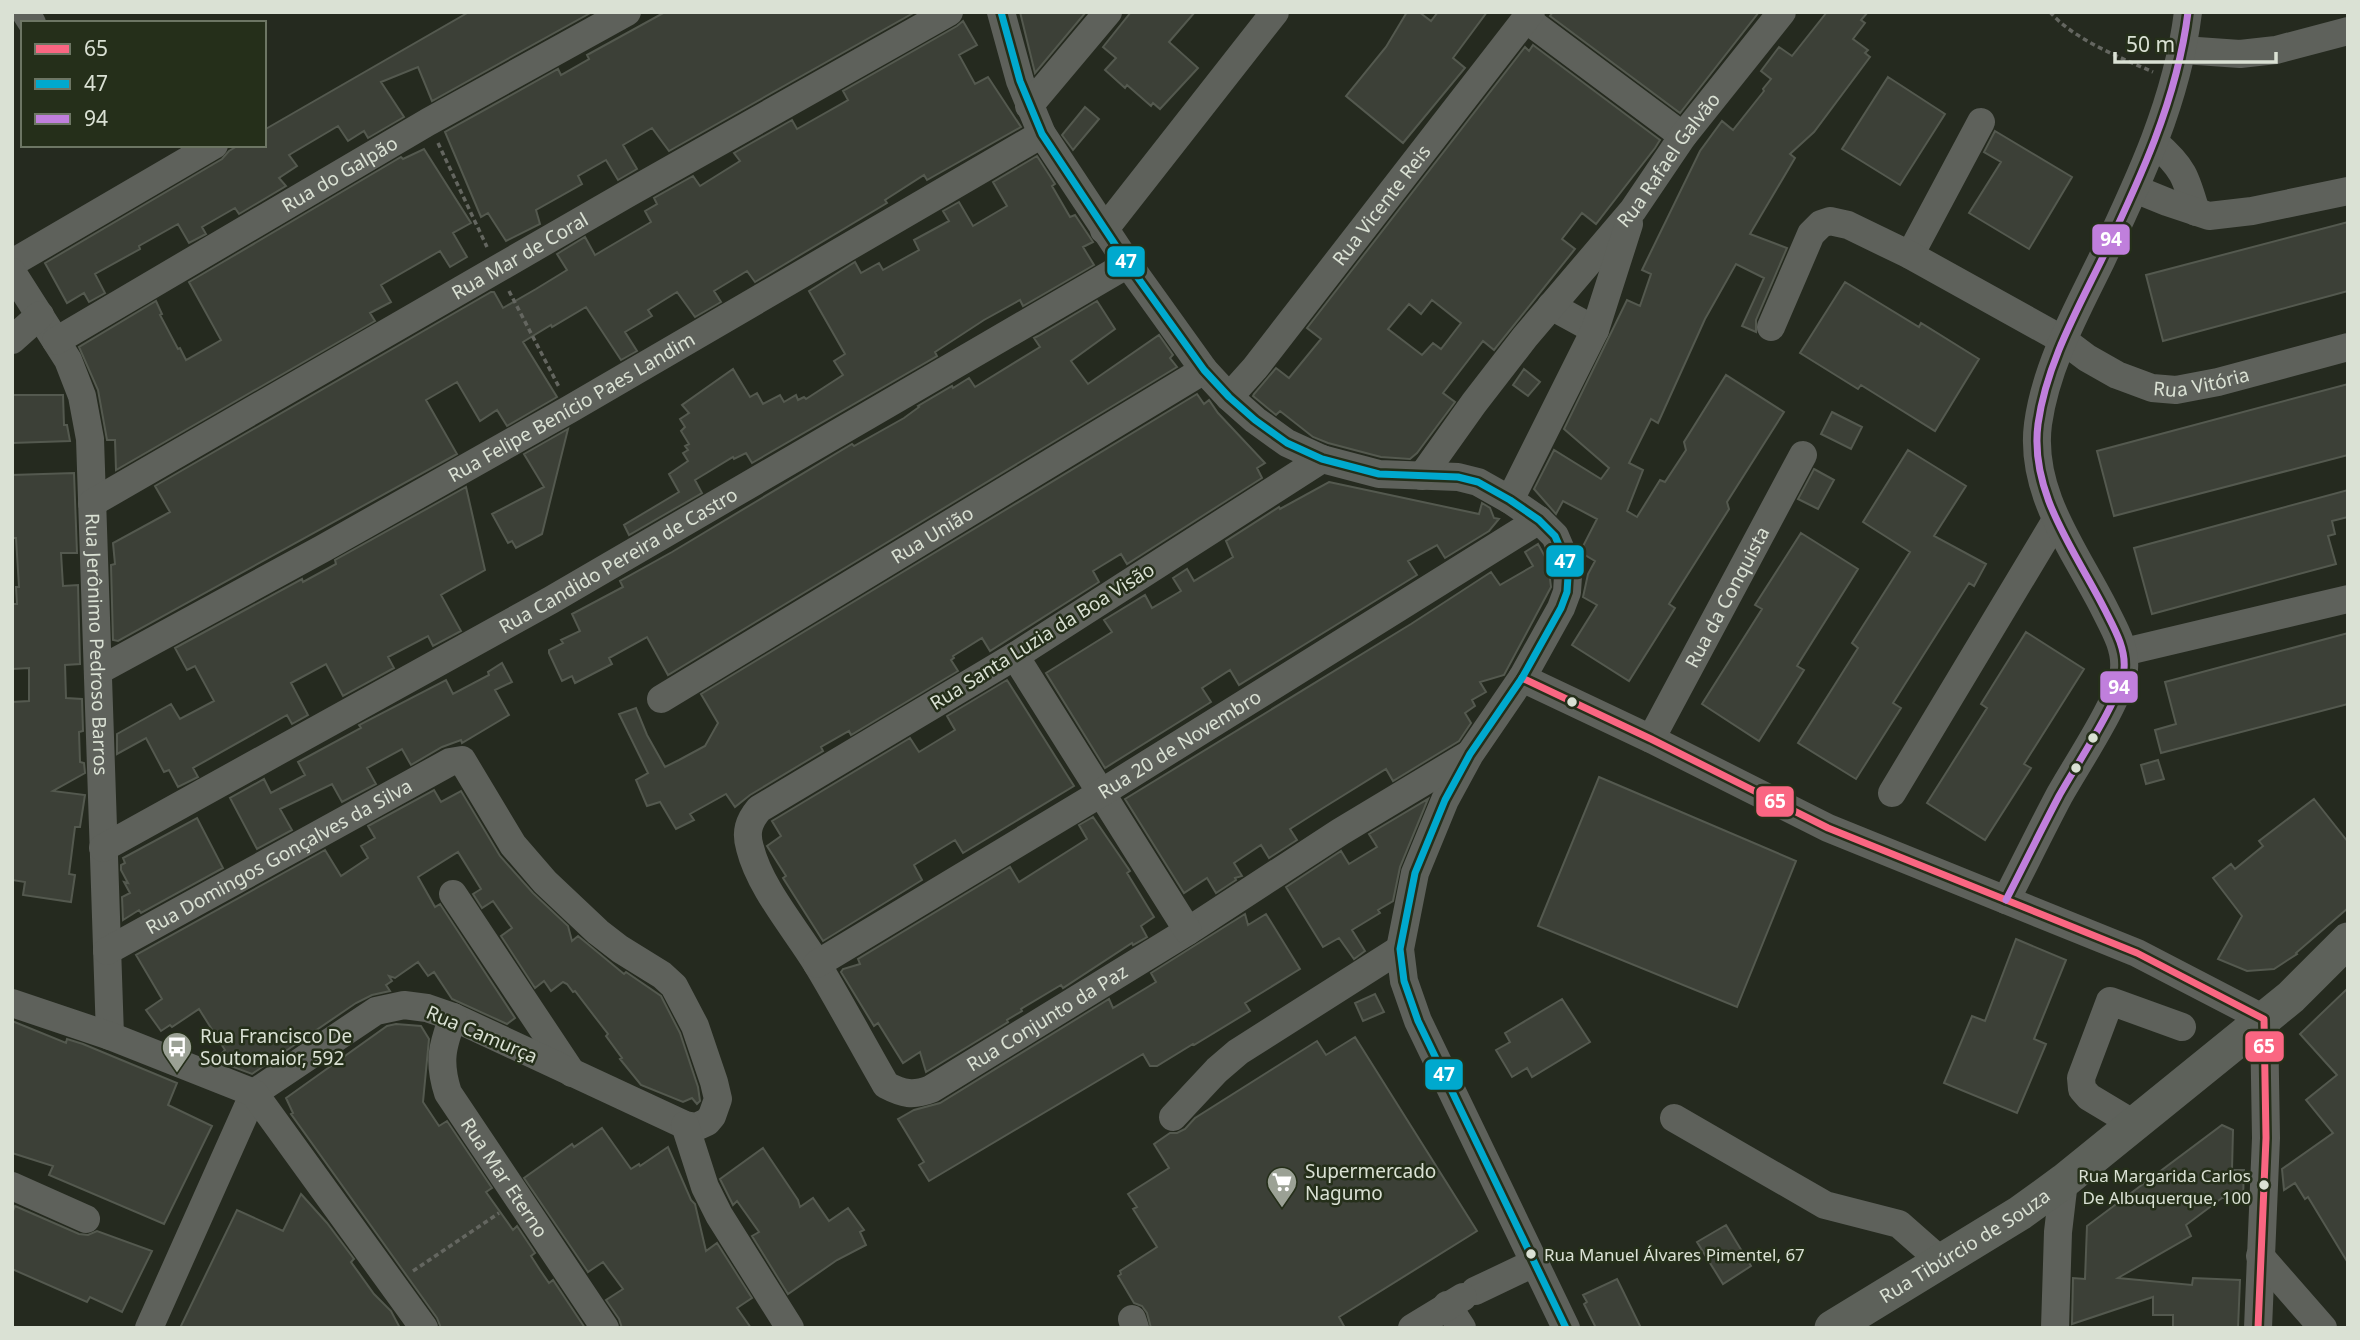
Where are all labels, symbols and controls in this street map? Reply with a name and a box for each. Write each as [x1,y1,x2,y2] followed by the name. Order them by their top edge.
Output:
[21,21,266,147] legend
[2115,21,2276,65] scale bar
[2126,30,2175,58] text: 50 m
[84,34,108,62] text: 65
[84,69,108,97] text: 47
[1611,87,1726,233] street label: Rua Rafael Galvão
[84,104,108,132] text: 94
[277,130,402,218] street label: Rua do Galpão
[1326,139,1436,271] street label: Rua Vicente Reis
[447,206,593,306] street label: Rua Mar de Coral
[2091,223,2131,256] line badge: 94
[2100,226,2122,252] text: 94
[1106,245,1146,278] line badge: 47
[1115,248,1137,274] text: 47
[443,326,700,488] street label: Rua Felipe Benício Paes Landim
[2152,361,2252,403] street label: Rua Vitória
[494,481,742,639] street label: Rua Candido Pereira de Castro
[886,500,978,570] street label: Rua União
[79,513,114,776] street label: Rua Jerônimo Pedroso Barros
[1679,522,1775,672] street label: Rua da Conquista
[1545,544,1585,578] line badge: 47
[1554,548,1576,574] text: 47
[925,556,1159,716] street label: Rua Santa Luzia da Boa Visão
[2099,670,2139,704] line badge: 94
[2108,674,2130,700] text: 94
[1093,683,1266,805] street label: Rua 20 de Novembro
[1565,695,1579,709] unlabelled marker
[2086,731,2100,745] unlabelled marker
[2069,761,2083,775] unlabelled marker
[141,773,416,940] street label: Rua Domingos Gonçalves da Silva
[1755,785,1795,818] line badge: 65
[1764,788,1786,814] text: 65
[961,958,1132,1077] street label: Rua Conjunto da Paz
[422,999,542,1069] street label: Rua Camurça
[200,1023,352,1071] place label: Rua Francisco De Soutomaior, 592
[160,1030,194,1074] bus stop icon: Rua Francisco De Soutomaior, 592
[2244,1030,2285,1063] line badge: 65
[2253,1033,2275,1059] text: 65
[1424,1058,1464,1091] line badge: 47
[1433,1061,1455,1087] text: 47
[455,1113,554,1243] street label: Rua Mar Eterno
[1305,1158,1436,1206] place label: Supermercado Nagumo
[2078,1164,2251,1209] place label: Rua Margarida Carlos De Albuquerque, 100
[1265,1165,1299,1209] supermarket icon: Supermercado Nagumo
[2257,1178,2271,1192] marker: Rua Margarida Carlos De Albuquerque, 100
[1874,1182,2055,1309] street label: Rua Tibúrcio de Souza
[1544,1243,1805,1266] place label: Rua Manuel Álvares Pimentel, 67
[1524,1247,1538,1261] marker: Rua Manuel Álvares Pimentel, 67

